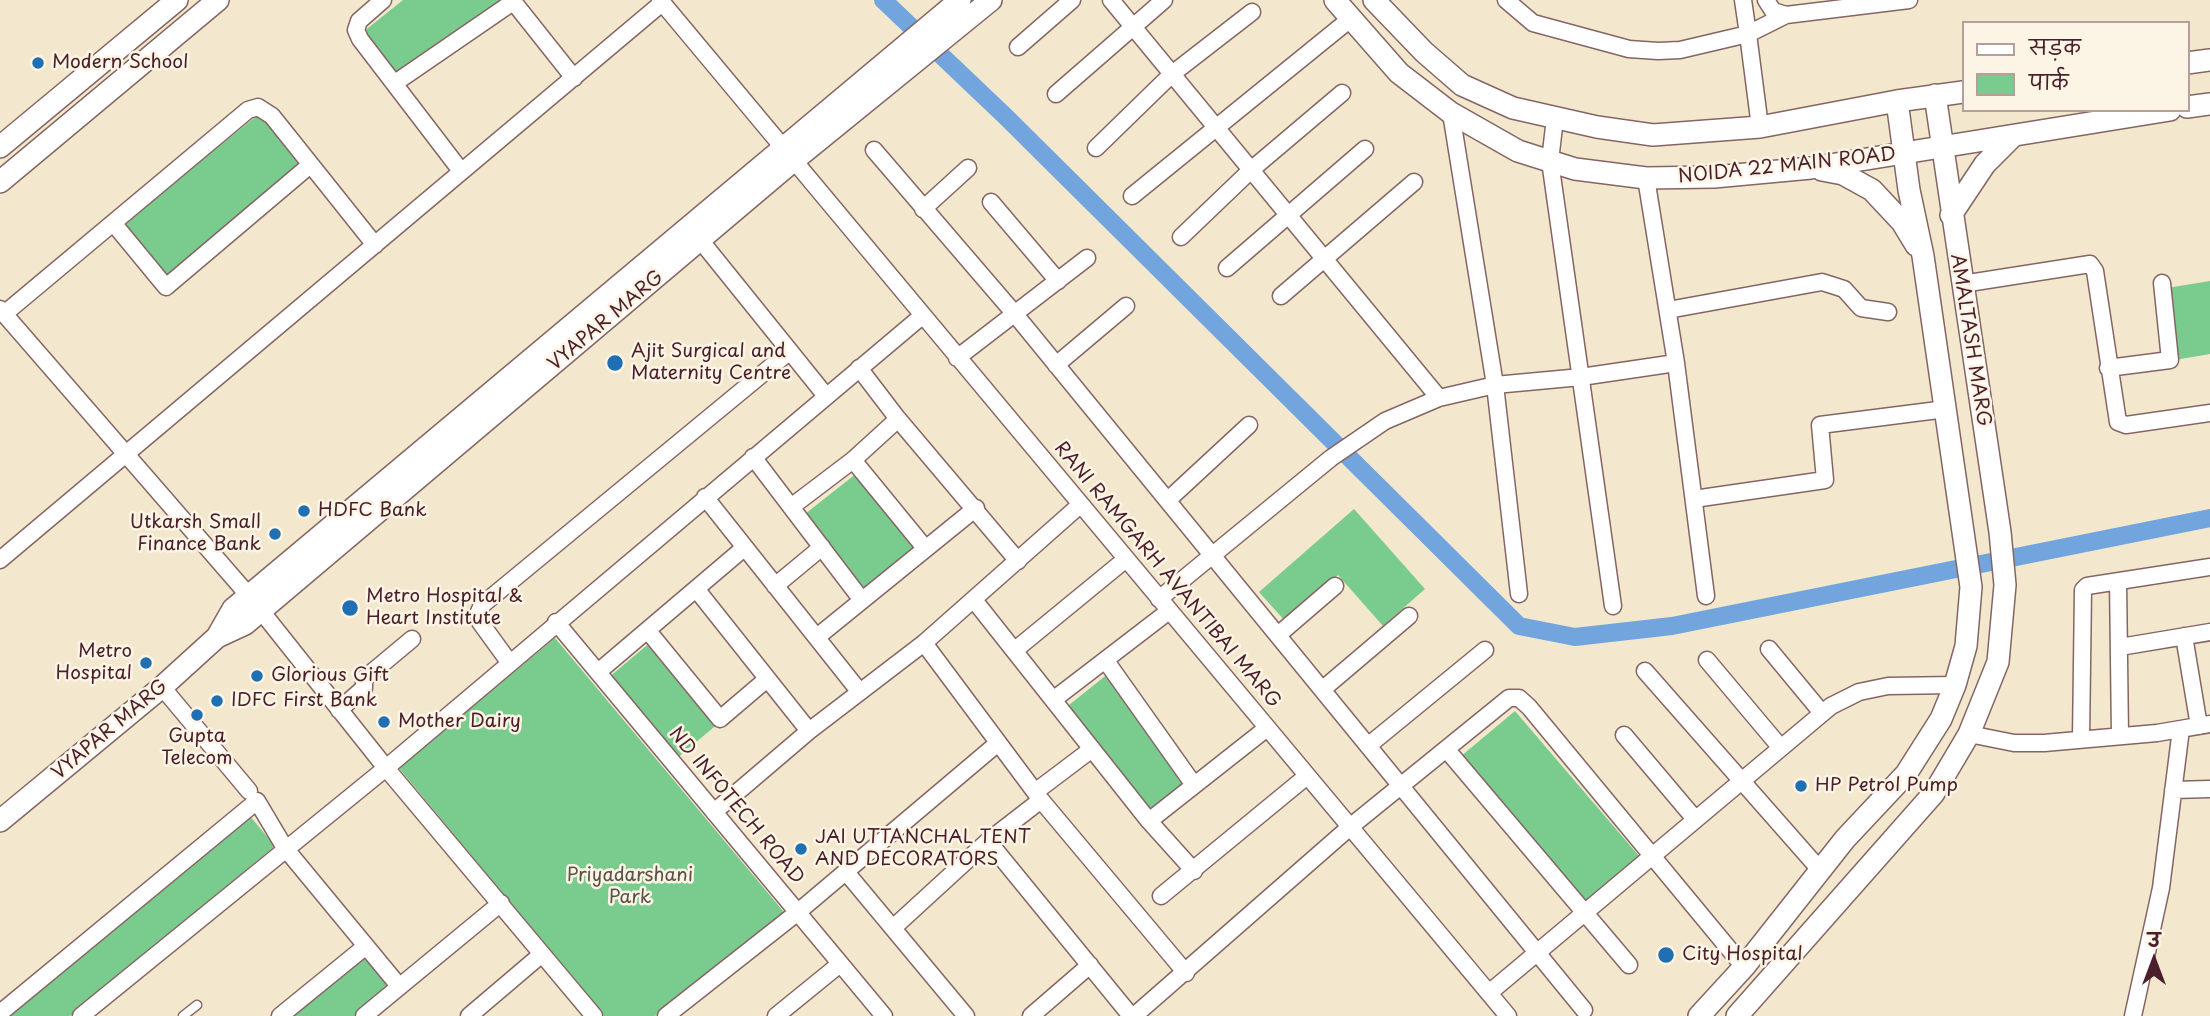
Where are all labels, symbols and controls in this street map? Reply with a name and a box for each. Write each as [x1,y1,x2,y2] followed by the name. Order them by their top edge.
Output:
[1962,21,2189,112] legend
[2029,30,2081,62] text: सड़क
[52,52,188,74] place label: Modern School
[30,55,46,71] marker: Modern School
[2029,65,2069,97] text: पार्क
[1677,143,1897,189] street label: NOIDA 22 MAIN ROAD
[1945,252,1995,428] street label: AMALTASH MARG
[544,266,668,376] street label: VYAPAR MARG
[631,341,791,385] place label: Ajit Surgical and Maternity Centre
[605,353,625,373] marker: Ajit Surgical and Maternity Centre
[1049,437,1285,713] street label: RANI RAMGARH AVANTIBAI MARG
[318,500,427,522] place label: HDFC Bank
[296,503,312,519] marker: HDFC Bank
[130,512,261,556] place label: Utkarsh Small Finance Bank
[267,526,283,542] marker: Utkarsh Small Finance Bank
[366,586,523,630] place label: Metro Hospital & Heart Institute
[340,598,360,618] marker: Metro Hospital & Heart Institute
[56,641,132,685] place label: Metro Hospital
[138,655,154,671] marker: Metro Hospital
[271,665,389,687] place label: Glorious Gift
[249,668,265,684] marker: Glorious Gift
[48,675,172,785] street label: VYAPAR MARG
[231,690,377,712] place label: IDFC First Bank
[209,693,225,709] marker: IDFC First Bank
[189,707,205,723] marker: Gupta Telecom
[398,711,521,733] place label: Mother Dairy
[376,714,392,730] marker: Mother Dairy
[664,723,808,889] street label: ND INFOTECH ROAD
[161,726,233,770] place label: Gupta Telecom
[1815,775,1958,797] place label: HP Petrol Pump
[1793,778,1809,794] marker: HP Petrol Pump
[815,827,1031,871] place label: JAI UTTANCHAL TENT AND DECORATORS
[793,841,809,857] marker: JAI UTTANCHAL TENT AND DECORATORS
[567,865,693,909] park label: Priyadarshani Park
[2119,925,2189,995] north arrow
[2148,925,2160,953] text: उ
[1682,944,1803,966] place label: City Hospital
[1656,945,1676,965] marker: City Hospital

